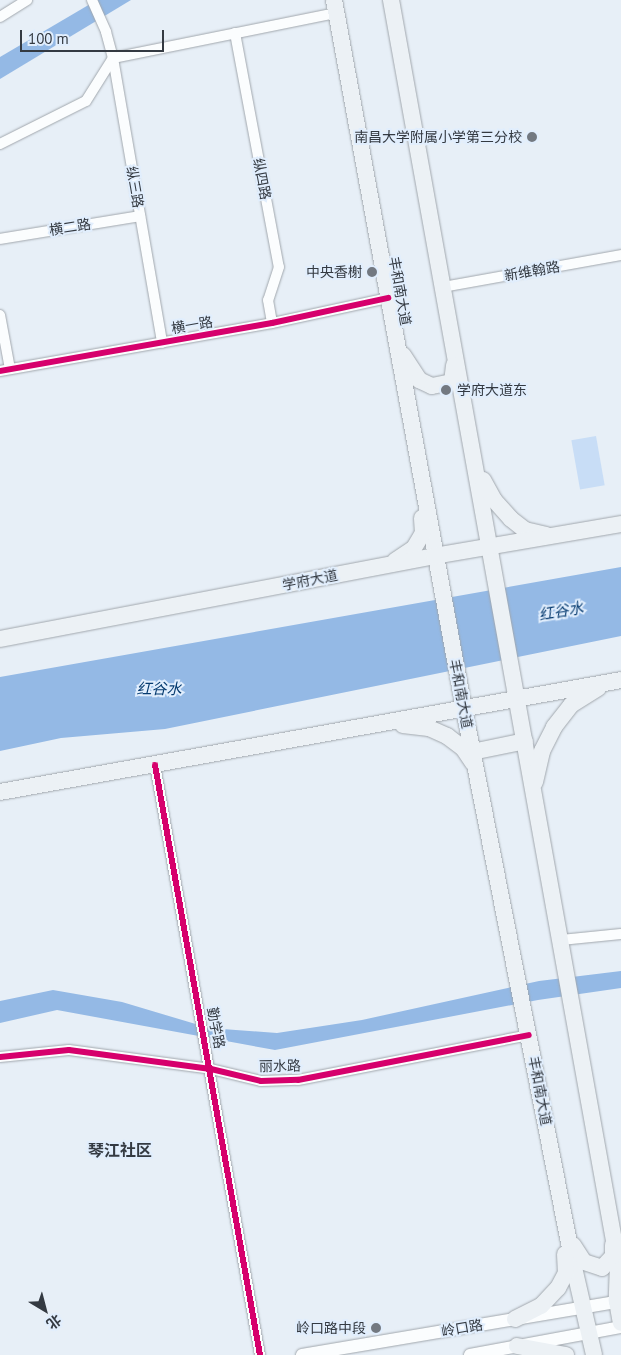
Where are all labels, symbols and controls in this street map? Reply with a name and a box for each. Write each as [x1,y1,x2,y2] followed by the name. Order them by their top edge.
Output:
[22,20,166,52] scale bar
[28,29,69,48] text: 100 m
[354,129,522,145] place label: 南昌大学附属小学第三分校
[526,131,538,143] marker: 南昌大学附属小学第三分校
[250,157,274,201] street label: 纵四路
[123,165,147,209] street label: 纵三路
[48,215,92,239] street label: 横二路
[386,255,414,327] street label: 丰和南大道
[503,258,561,284] street label: 新维翰路
[306,264,362,280] place label: 中央香榭
[366,266,378,278] marker: 中央香榭
[170,313,214,337] street label: 横一路
[457,382,527,398] place label: 学府大道东
[439,383,453,397] marker: 学府大道东
[281,566,339,594] street label: 学府大道
[537,598,585,624] water label: 红谷水
[446,658,476,730] street label: 丰和南大道
[137,680,181,698] water label: 红谷水
[204,1006,228,1050] street label: 勤学路
[525,1055,555,1127] street label: 丰和南大道
[259,1057,301,1075] street label: 丽水路
[88,1140,152,1160] district label: 琴江社区
[20,1285,70,1335] north arrow
[43,1311,65,1333] text: 北
[440,1316,484,1340] street label: 岭口路
[296,1320,366,1336] place label: 岭口路中段
[370,1322,382,1334] marker: 岭口路中段

